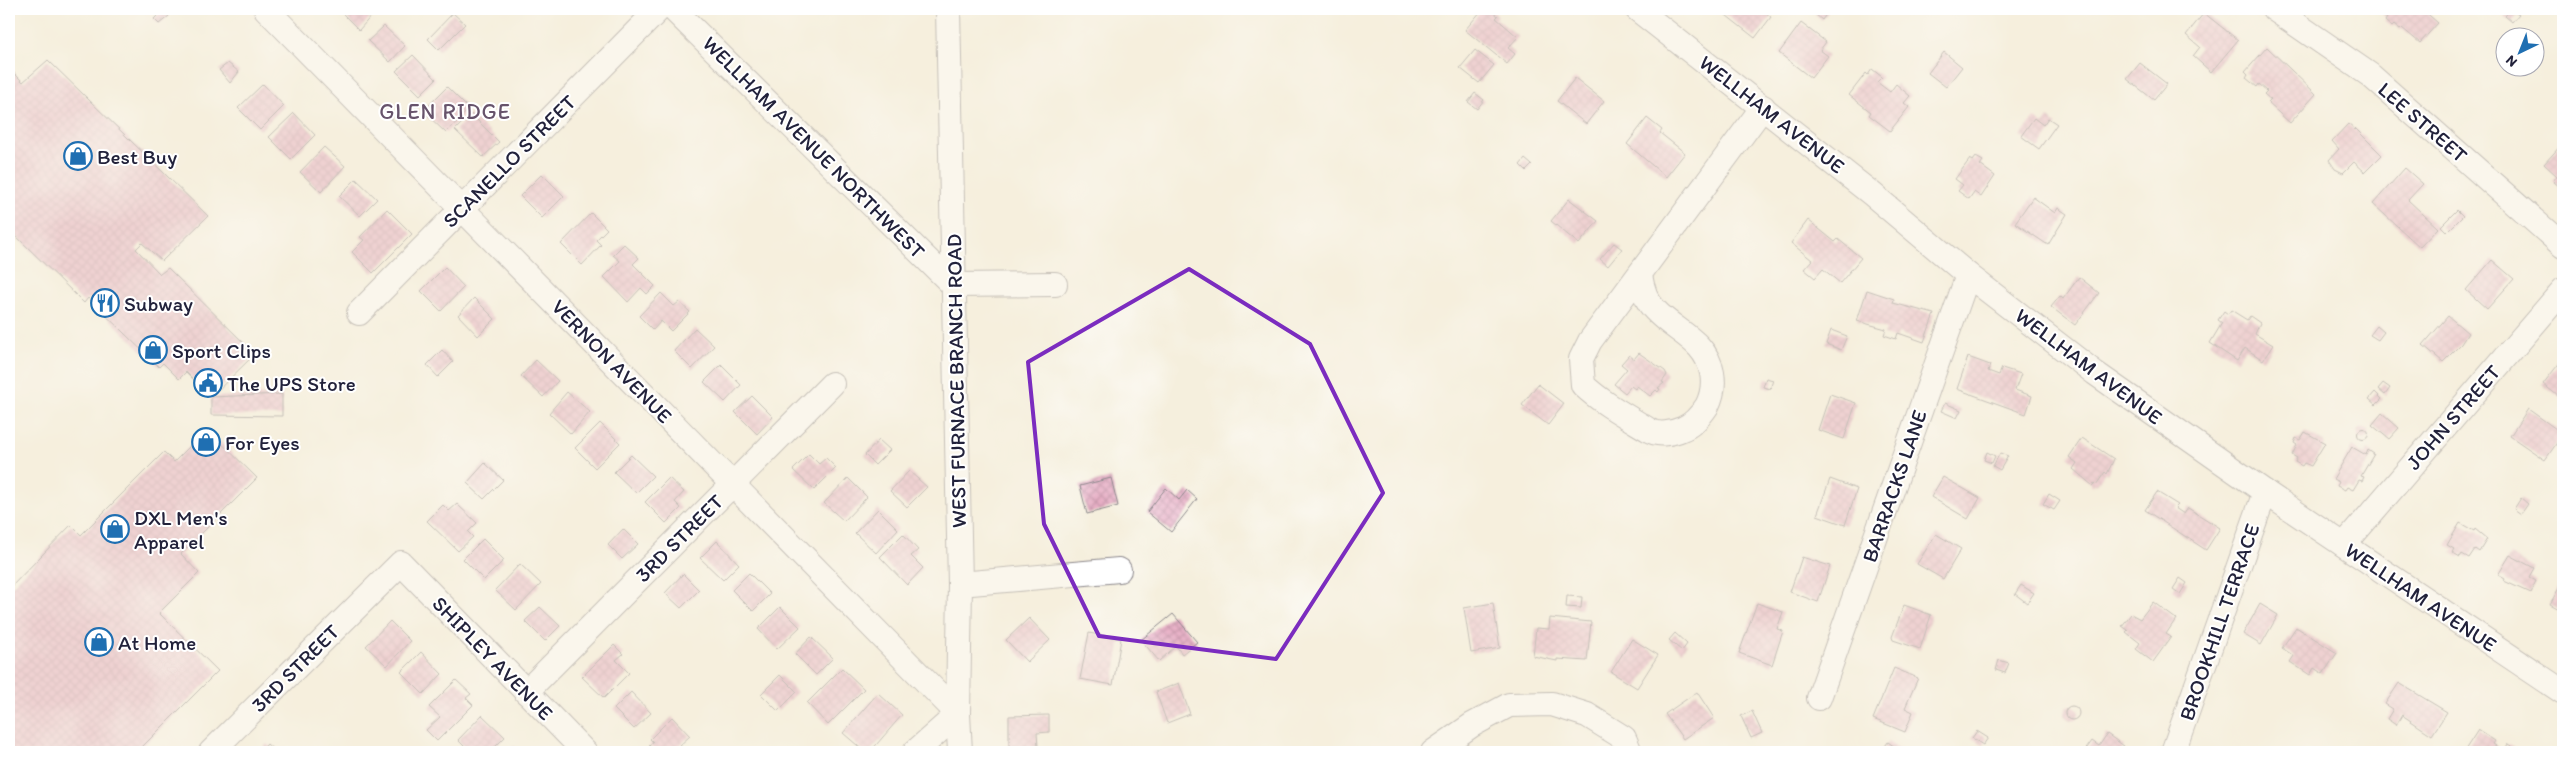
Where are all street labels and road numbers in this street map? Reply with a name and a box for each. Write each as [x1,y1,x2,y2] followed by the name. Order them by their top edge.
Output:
[698,31,931,264] street label: WELLHAM AVENUE NORTHWEST
[1694,49,1850,179] street label: WELLHAM AVENUE
[2373,76,2473,168] street label: LEE STREET
[437,89,581,233] street label: SCANELLO STREET
[941,234,971,528] street label: WEST FURNACE BRANCH ROAD
[547,294,677,428] street label: VERNON AVENUE
[2011,303,2167,429] street label: WELLHAM AVENUE
[2401,359,2505,474] street label: JOHN STREET
[1856,407,1932,565] street label: BARRACKS LANE
[630,489,728,587] street label: 3RD STREET
[2174,520,2264,724] street label: BROOKHILL TERRACE
[2340,537,2502,657] street label: WELLHAM AVENUE
[428,591,558,725] street label: SHIPLEY AVENUE
[246,619,344,717] street label: 3RD STREET

